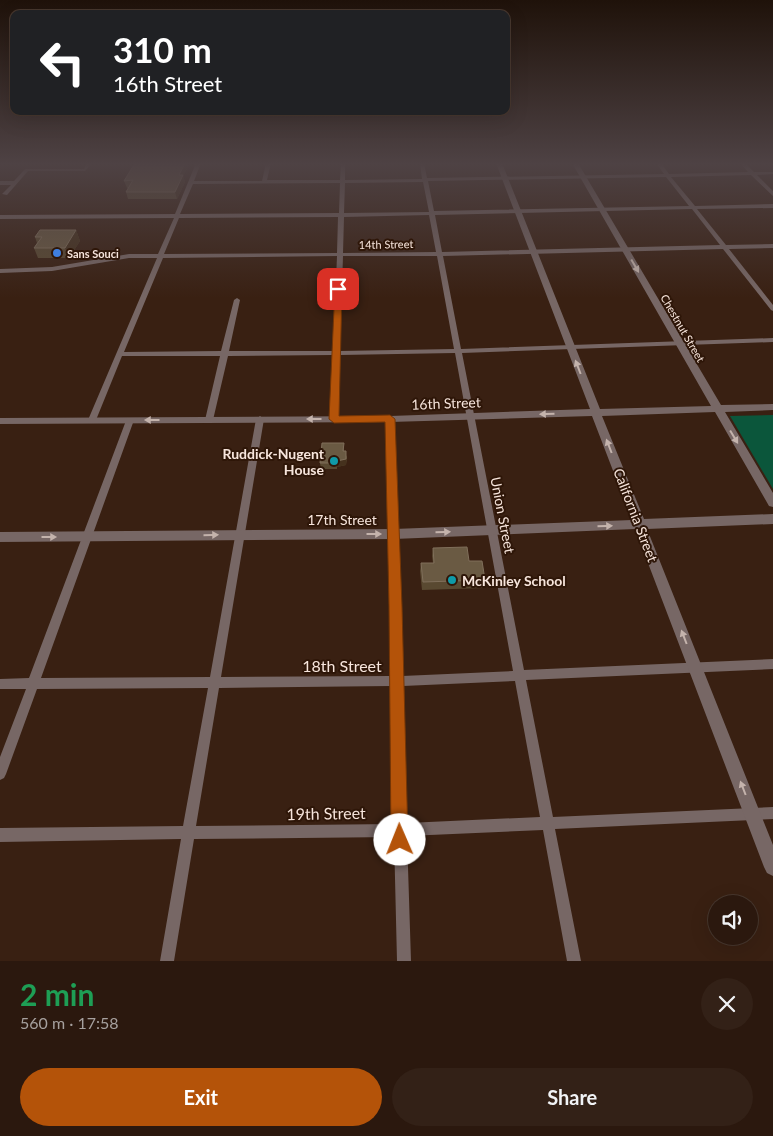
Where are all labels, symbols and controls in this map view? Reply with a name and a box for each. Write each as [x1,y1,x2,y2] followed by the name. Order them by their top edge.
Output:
[113,28,212,70] text: 310 m
[30,30,95,95] icon: left
[113,70,222,97] text: 16th Street
[359,237,413,251] street label: 14th Street
[51,247,63,259] marker: Sans Souci
[67,247,119,260] place label: Sans Souci
[630,259,639,273] one-way arrow
[317,268,359,310] pin
[324,275,352,303] icon: arrive
[658,292,708,364] street label: Chestnut Street
[574,359,581,374] one-way arrow
[411,393,481,413] street label: 16th Street
[539,410,555,418] one-way arrow
[306,415,322,423] one-way arrow
[144,416,160,424] one-way arrow
[729,430,738,443] one-way arrow
[605,439,612,454] one-way arrow
[222,445,325,478] place label: Ruddick-Nugent House
[328,455,340,467] marker: Ruddick-Nugent House
[610,466,662,564] street label: California Street
[487,475,519,555] street label: Union Street
[307,511,377,528] street label: 17th Street
[597,522,613,530] one-way arrow
[435,528,451,536] one-way arrow
[366,530,382,538] one-way arrow
[203,531,219,539] one-way arrow
[41,533,57,541] one-way arrow
[462,572,566,589] place label: McKinley School
[446,574,458,586] marker: McKinley School
[679,630,687,644] one-way arrow
[302,656,382,675] street label: 18th Street
[738,781,746,796] one-way arrow
[286,803,366,823] street label: 19th Street
[373,813,425,865] position arrow
[708,895,758,945] map controls
[708,895,758,945] button: sound
[20,976,94,1012] text: 2 min
[701,978,753,1030] button: close
[20,1013,119,1032] text: 560 m · 17:58
[20,1068,382,1126] button: Exit
[392,1068,753,1126] button: Share

